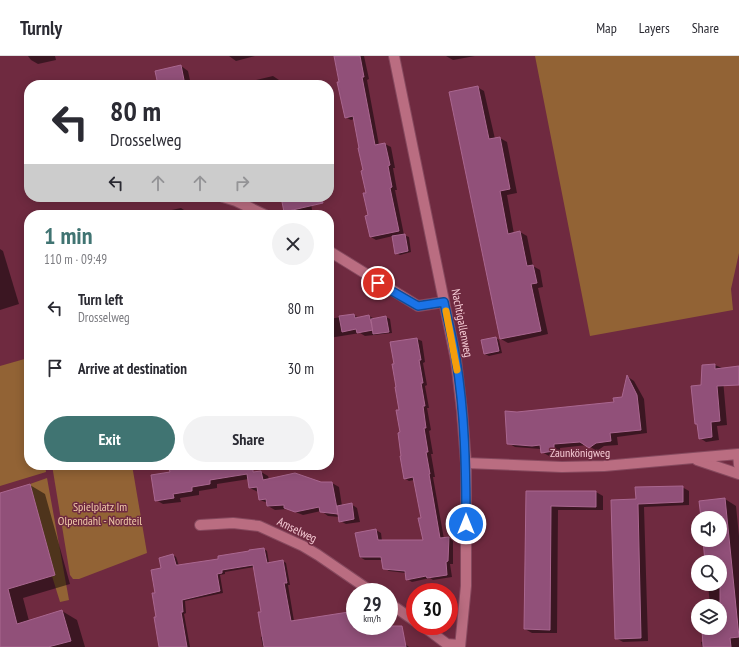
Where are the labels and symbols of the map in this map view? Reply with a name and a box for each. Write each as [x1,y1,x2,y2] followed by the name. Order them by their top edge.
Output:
[361,266,395,300] pin
[448,287,476,358] street label: Nachtigallenweg
[550,445,610,460] street label: Zaunkönigweg
[58,499,142,528] park label: Spielplatz Im Olpendahl - Nordteil
[445,503,487,545] position arrow
[275,514,320,546] street label: Amselweg
[406,583,458,635] speed limit sign: 30

